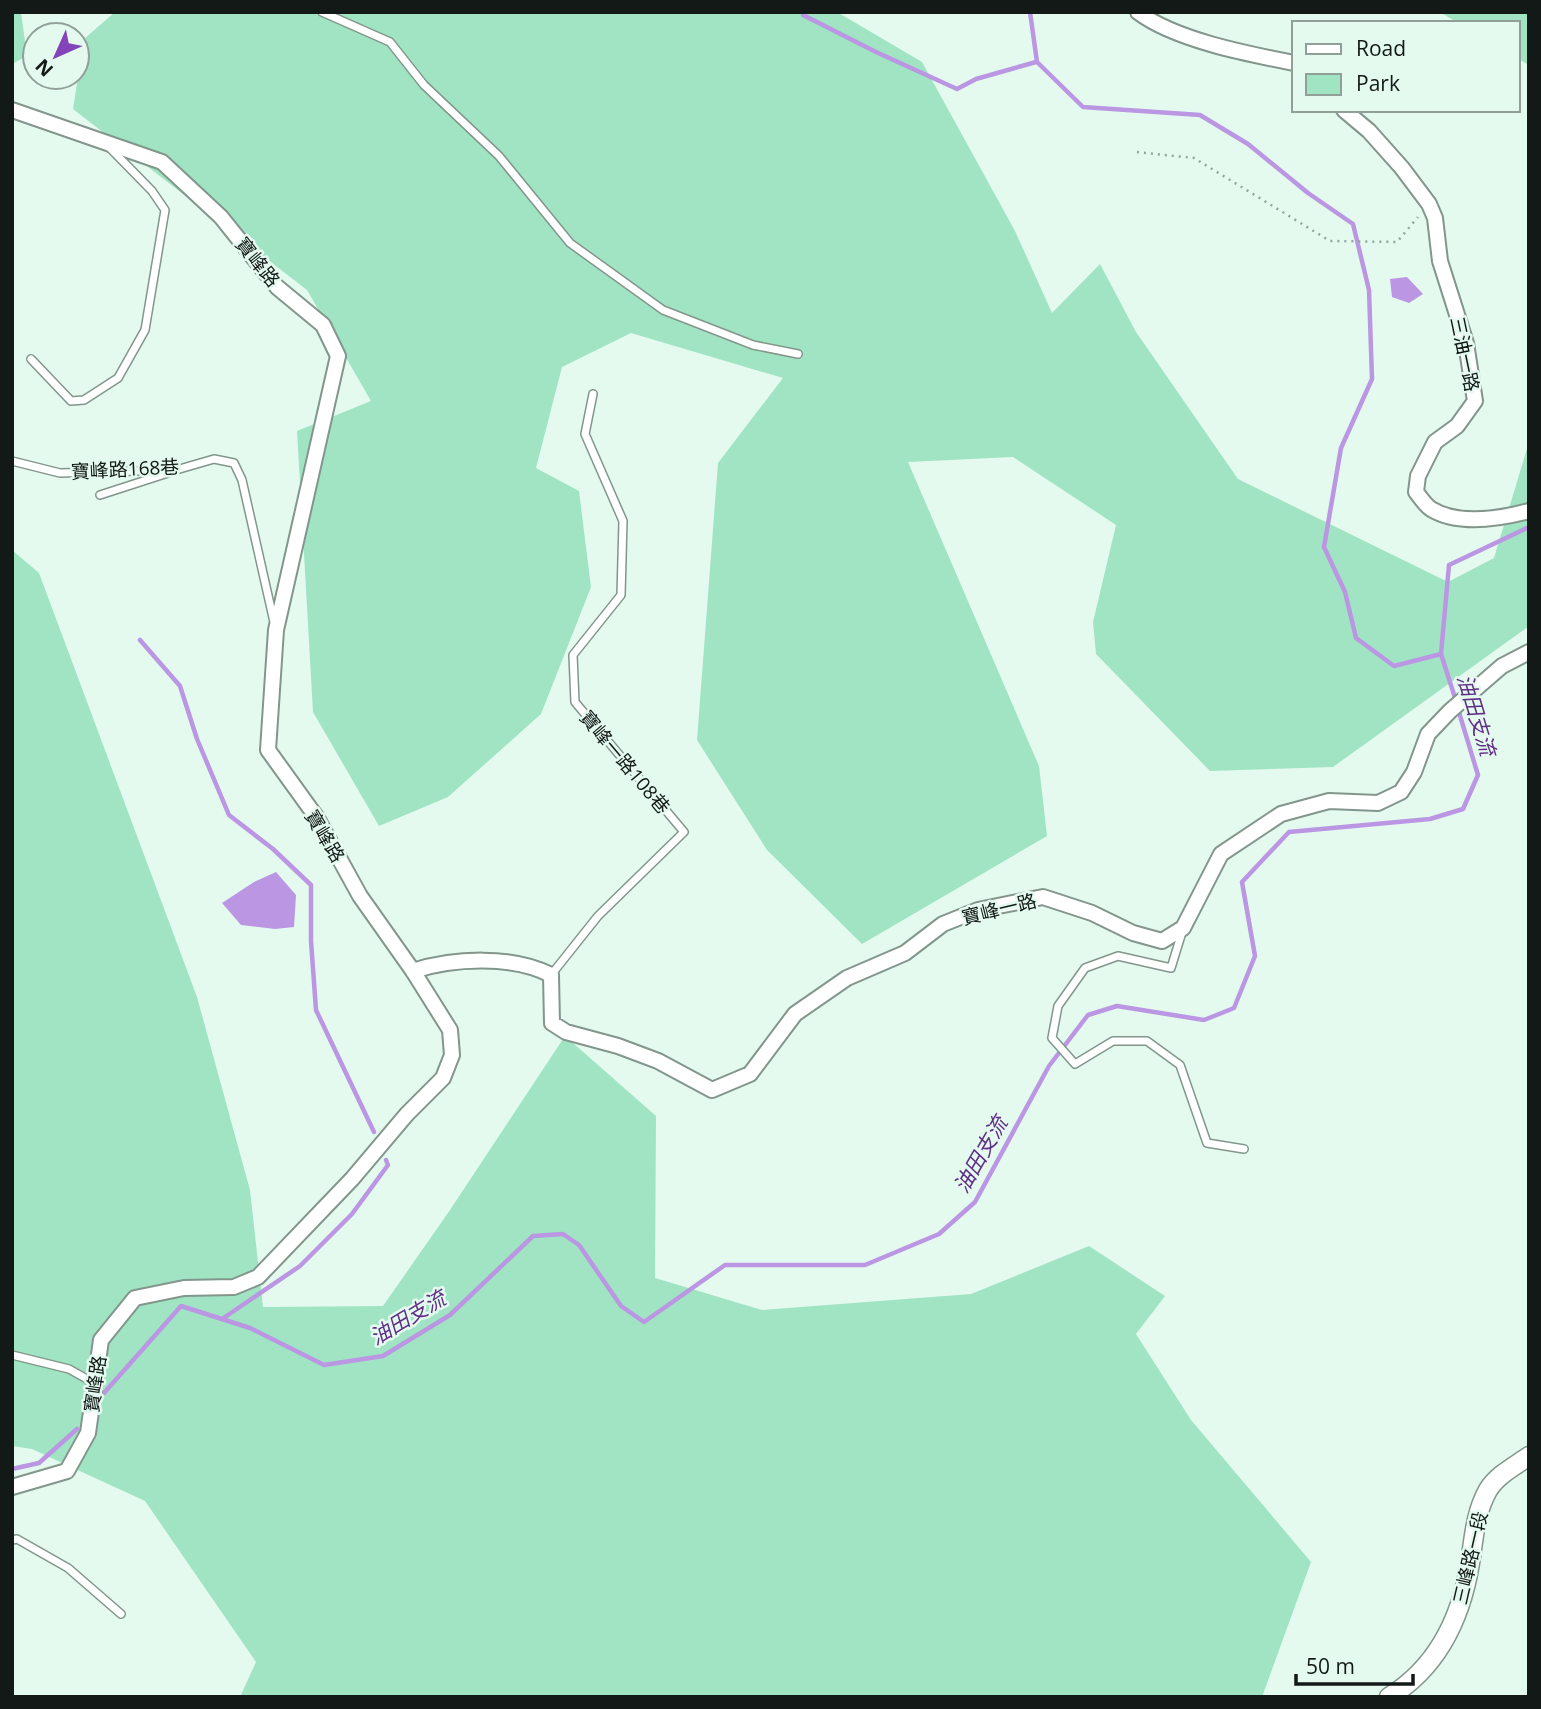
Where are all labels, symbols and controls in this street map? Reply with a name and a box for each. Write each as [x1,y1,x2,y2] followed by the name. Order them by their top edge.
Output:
[21,21,91,91] north arrow
[1292,21,1520,112] legend
[1356,34,1406,62] text: Road
[29,53,59,83] text: N
[1356,69,1400,97] text: Park
[230,232,286,292] street label: 寶峰路
[1444,314,1486,394] street label: 三油一路
[70,453,180,485] street label: 寶峰路168巷
[1451,670,1504,762] water label: 油田支流
[574,705,676,819] street label: 寶峰一路108巷
[299,805,351,867] street label: 寶峰路
[959,887,1039,931] street label: 寶峰一路
[947,1109,1015,1198] water label: 油田支流
[364,1282,453,1351] water label: 油田支流
[78,1354,112,1414] street label: 寶峰路
[1447,1509,1493,1607] street label: 三峰路一段
[1296,1642,1413,1686] scale bar
[1306,1652,1355,1680] text: 50 m

